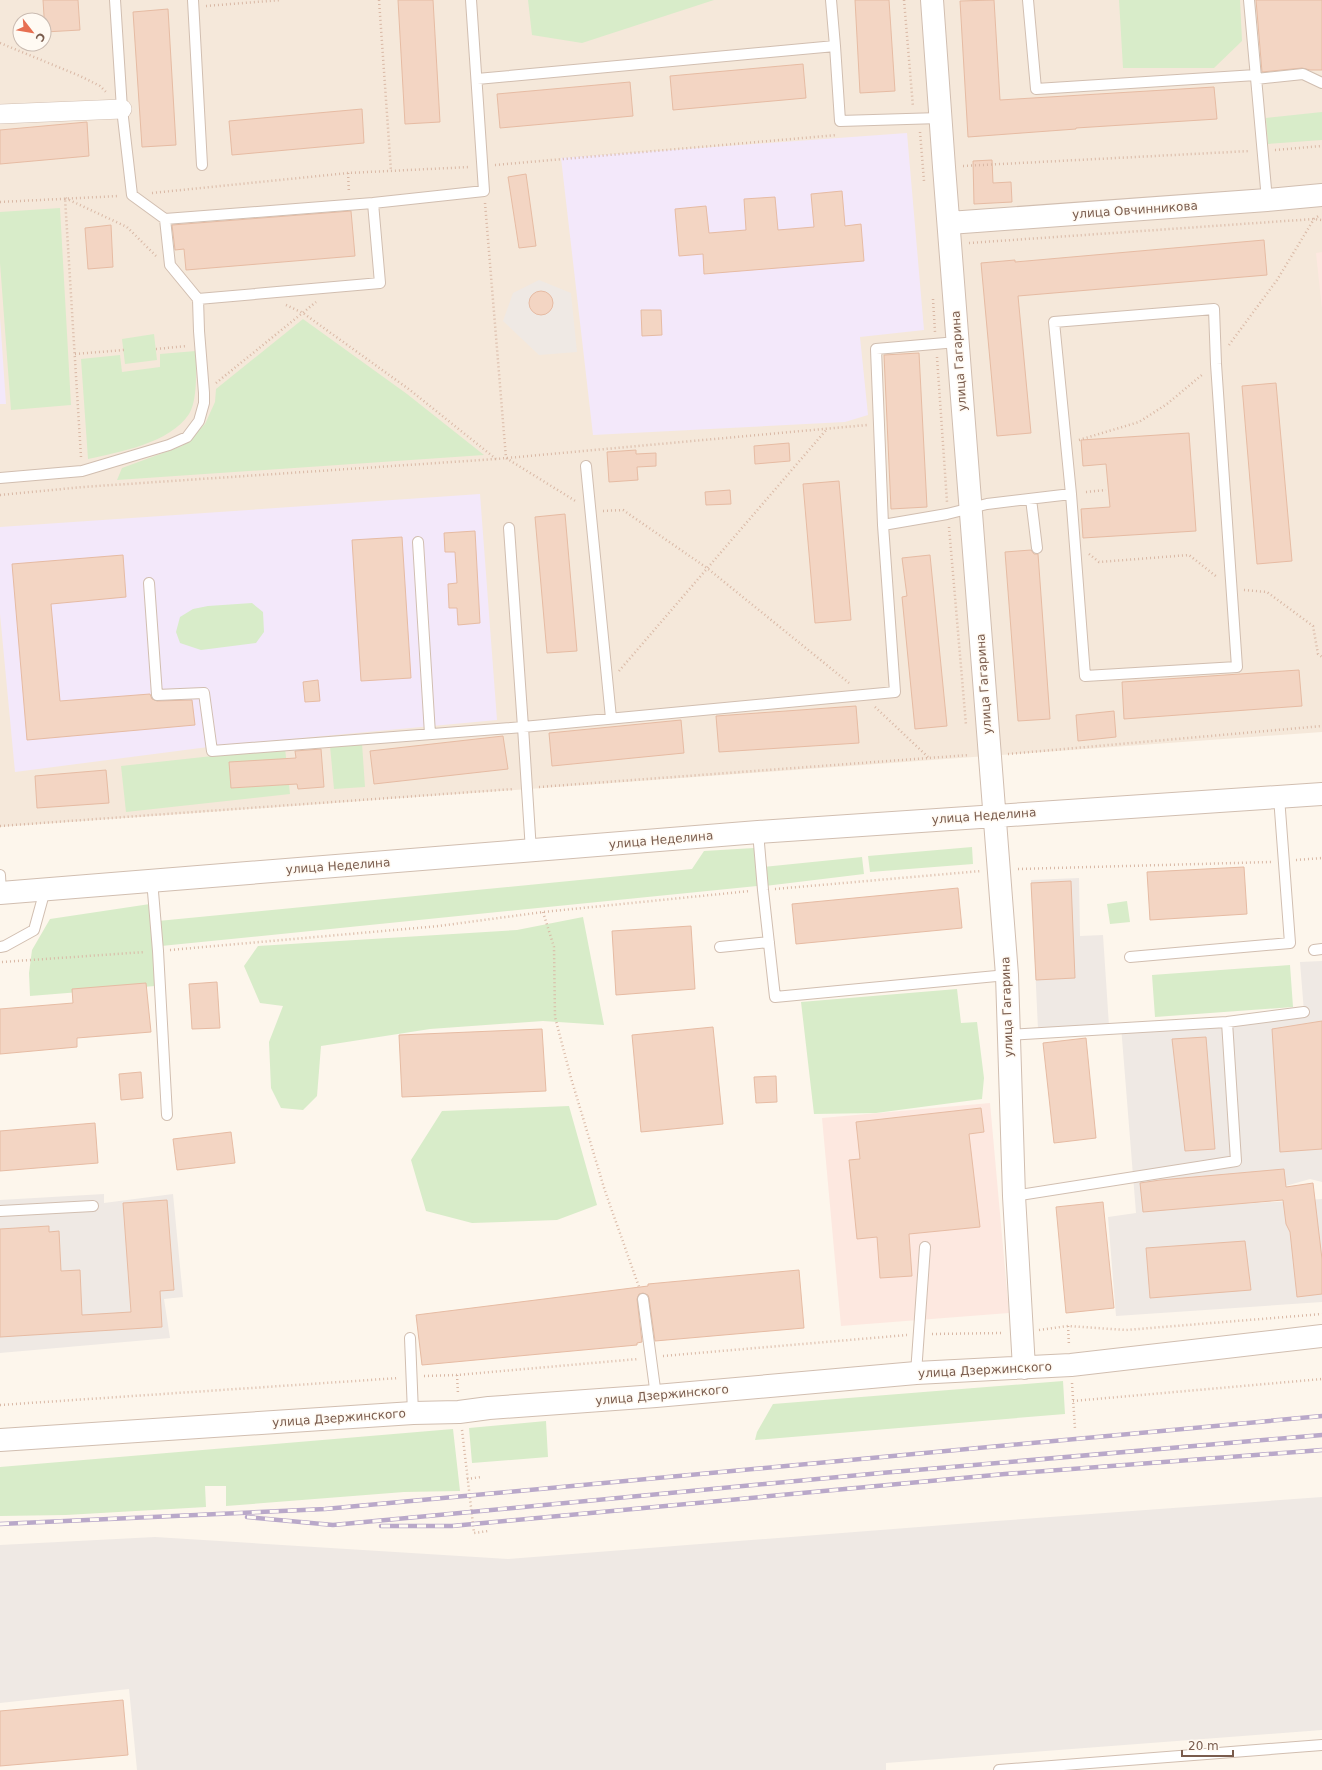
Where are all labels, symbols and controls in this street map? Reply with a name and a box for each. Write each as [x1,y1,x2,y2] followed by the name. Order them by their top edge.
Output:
[12,12,52,52] north arrow
[32,30,48,44] text: С
[1072,199,1198,221] street label: улица Овчинникова
[948,310,970,412] street label: улица Гагарина
[973,633,995,735] street label: улица Гагарина
[931,805,1037,827] street label: улица Неделина
[608,828,714,852] street label: улица Неделина
[285,855,391,877] street label: улица Неделина
[998,956,1016,1058] street label: улица Гагарина
[918,1360,1052,1380] street label: улица Дзержинского
[595,1382,729,1408] street label: улица Дзержинского
[272,1406,406,1430] street label: улица Дзержинского
[1182,1732,1233,1758] scale bar
[1188,1739,1219,1753] text: 20 m

